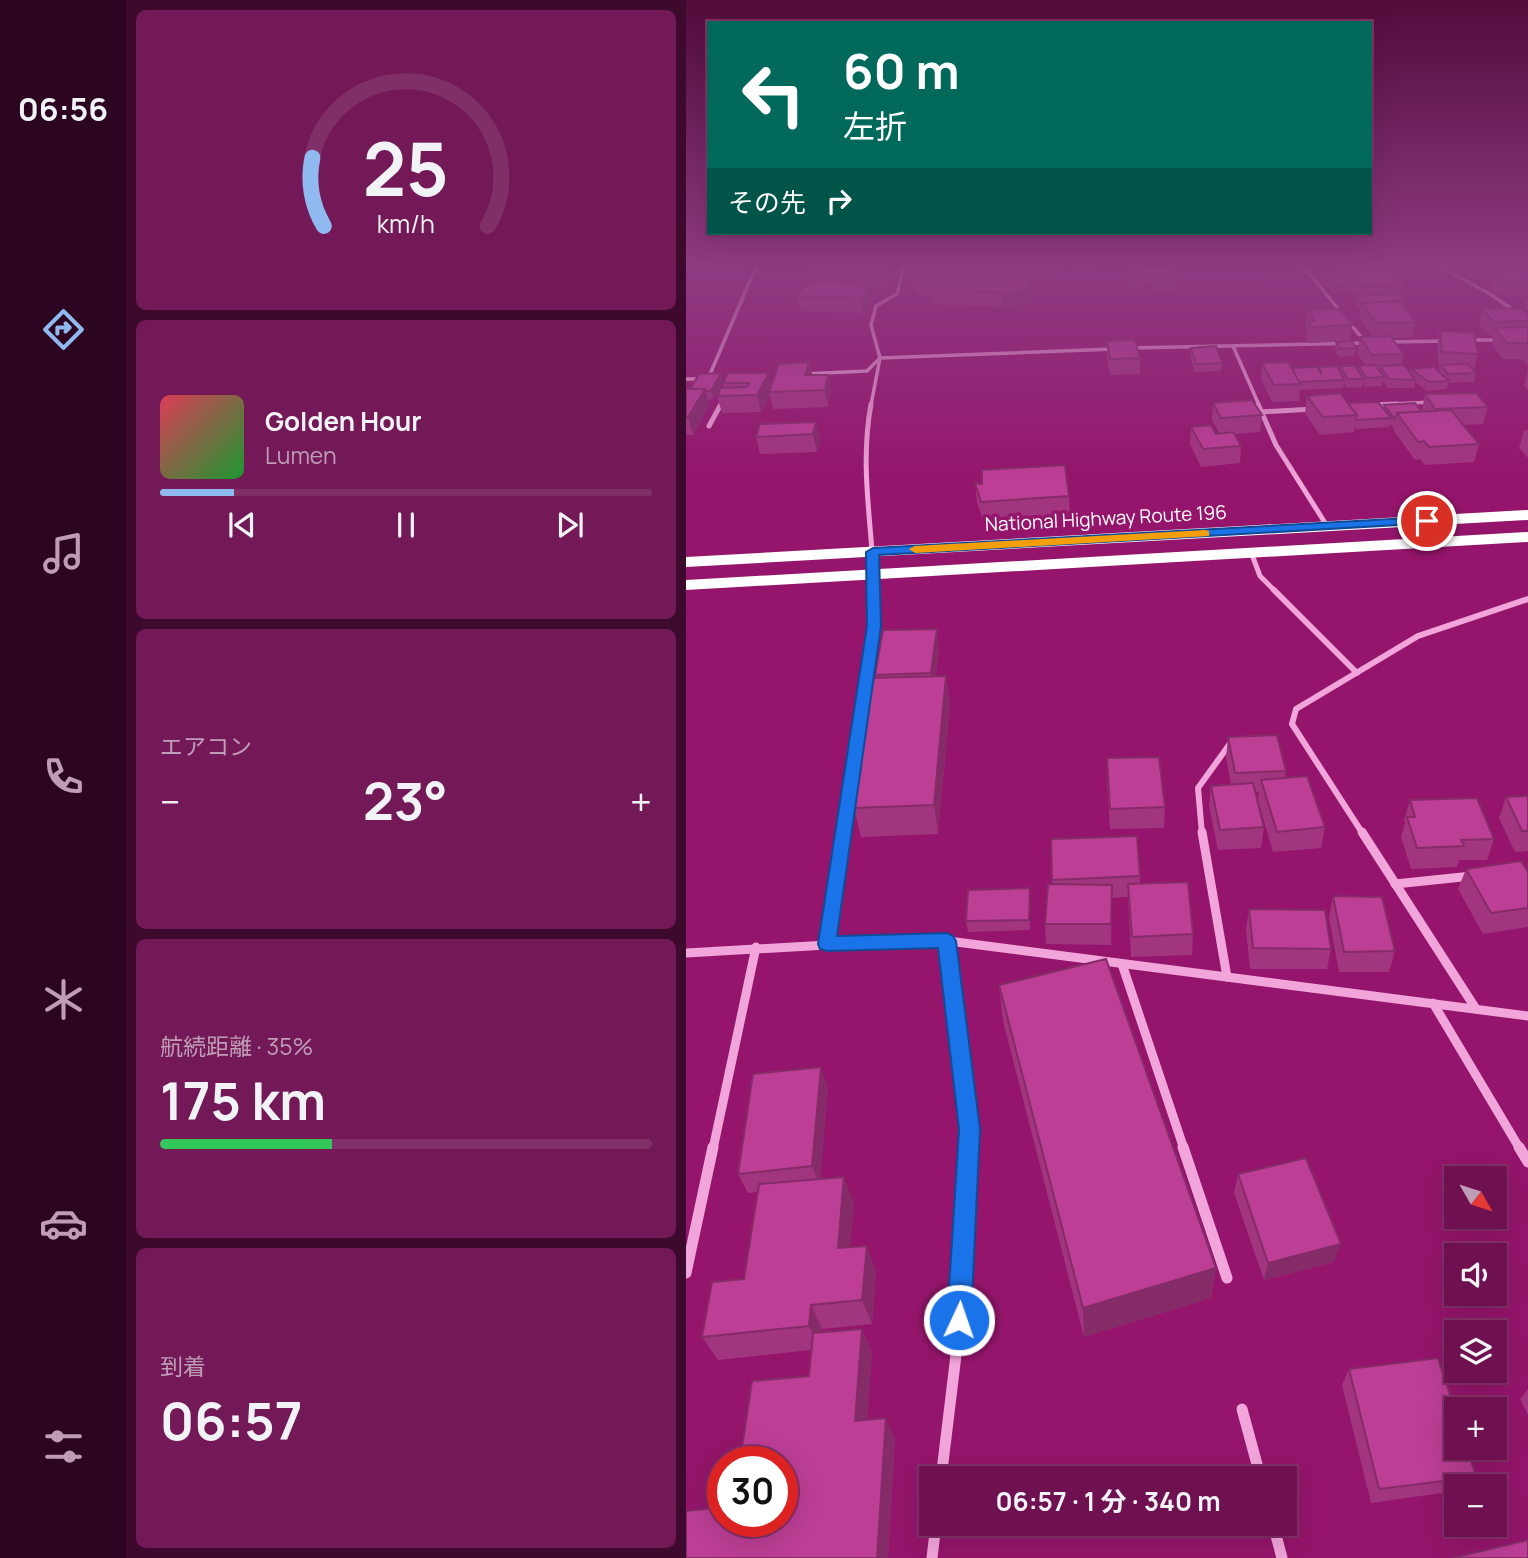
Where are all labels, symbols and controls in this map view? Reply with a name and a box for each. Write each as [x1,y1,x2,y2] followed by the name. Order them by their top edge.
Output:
[843,37,960,104] text: 60 m
[728,49,819,140] icon: left
[18,87,108,131] text: 06:56
[843,104,907,148] text: 左折
[363,118,449,218] text: 25
[820,182,858,220] icon: right
[728,184,806,220] text: その先
[377,206,435,241] text: km/h
[39,305,88,354] icon: directions
[265,403,422,439] text: Golden Hour
[265,439,337,471] text: Lumen
[1397,491,1457,551] pin
[984,499,1228,537] street label: National Highway Route 196
[1408,502,1446,540] icon: arrive
[223,506,261,544] icon: previous
[387,506,425,544] icon: pause
[551,506,589,544] icon: next
[39,529,88,578] icon: music
[160,730,252,762] text: エアコン
[39,752,88,801] icon: phone
[363,765,448,836] text: 23°
[160,775,181,827] text: −
[630,775,652,827] text: +
[39,975,88,1024] icon: climate
[160,1030,313,1062] text: 航続距離 · 35%
[160,1065,326,1136] text: 175 km
[1444,1166,1507,1228] north arrow
[1444,1166,1507,1537] map controls
[39,1199,88,1248] icon: car
[1444,1243,1507,1306] button: sound
[922,1283,996,1357] position arrow
[1444,1320,1507,1383] button: layers
[160,1350,206,1382] text: 到着
[160,1385,303,1456] text: 06:57
[1444,1397,1507,1460] button: +
[39,1422,88,1471] icon: filters
[707,1446,798,1537] speed limit sign: 30
[1444,1474,1507,1537] button: −
[995,1483,1221,1519] text: 06:57 · 1 分 · 340 m

